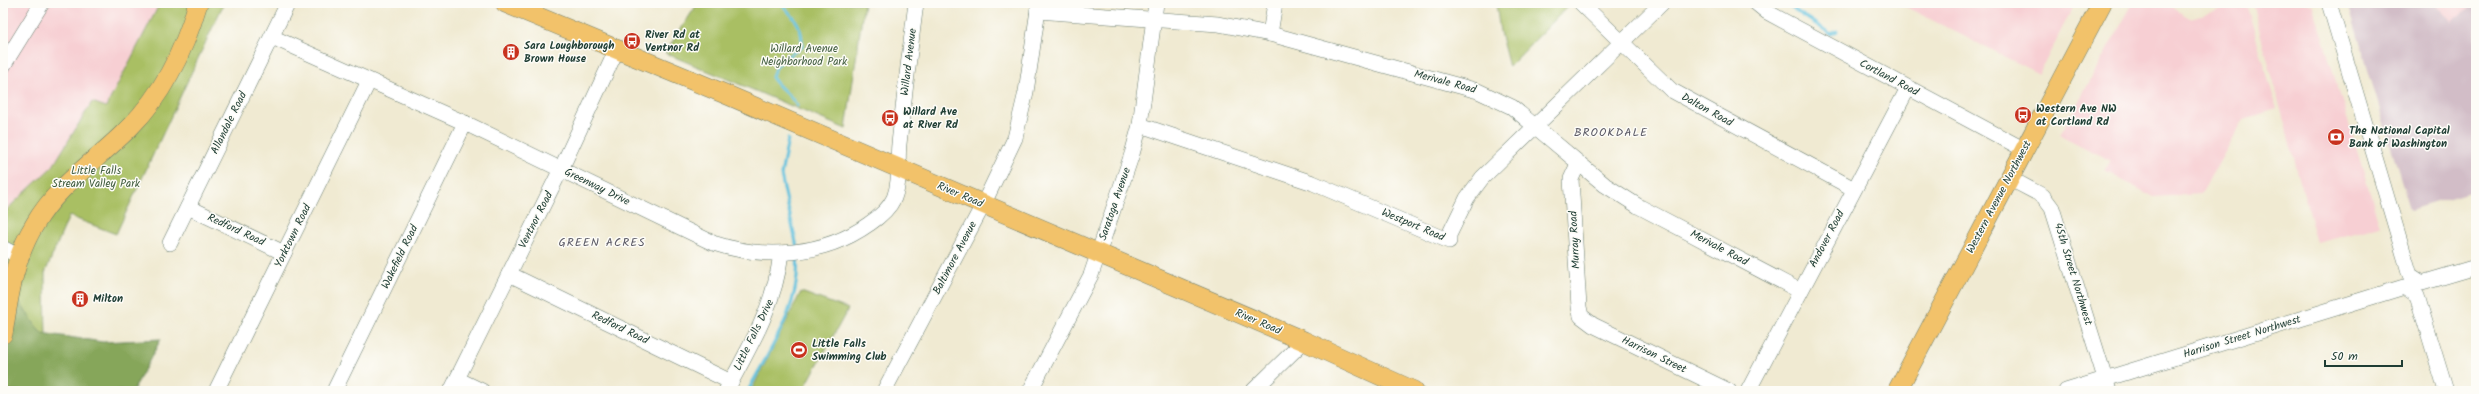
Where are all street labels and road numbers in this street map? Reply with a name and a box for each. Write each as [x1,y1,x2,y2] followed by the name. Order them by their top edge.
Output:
[896,27,922,97] street label: Willard Avenue
[1856,55,1922,101] street label: Cortland Road
[1412,65,1479,99] street label: Merivale Road
[206,88,252,157] street label: Allandale Road
[1678,88,1737,132] street label: Dalton Road
[1962,137,2037,257] street label: Western Avenue Northwest
[561,163,633,211] street label: Greenway Drive
[1094,165,1136,243] street label: Saratoga Avenue
[934,177,986,213] street label: River Road
[514,188,558,252] street label: Ventnor Road
[270,201,316,271] street label: Yorktown Road
[1379,204,1448,247] street label: Westport Road
[1804,207,1850,271] street label: Andover Road
[204,209,268,251] street label: Redford Road
[1564,210,1586,269] street label: Murray Road
[928,218,982,298] street label: Baltimore Avenue
[377,221,423,292] street label: Wakefield Road
[2049,221,2097,328] street label: 45th Street Northwest
[1687,225,1752,271] street label: Merivale Road
[729,296,779,374] street label: Little Falls Drive
[1232,304,1284,340] street label: River Road
[588,306,652,350] street label: Redford Road
[2181,310,2304,363] street label: Harrison Street Northwest
[1618,332,1690,379] street label: Harrison Street

